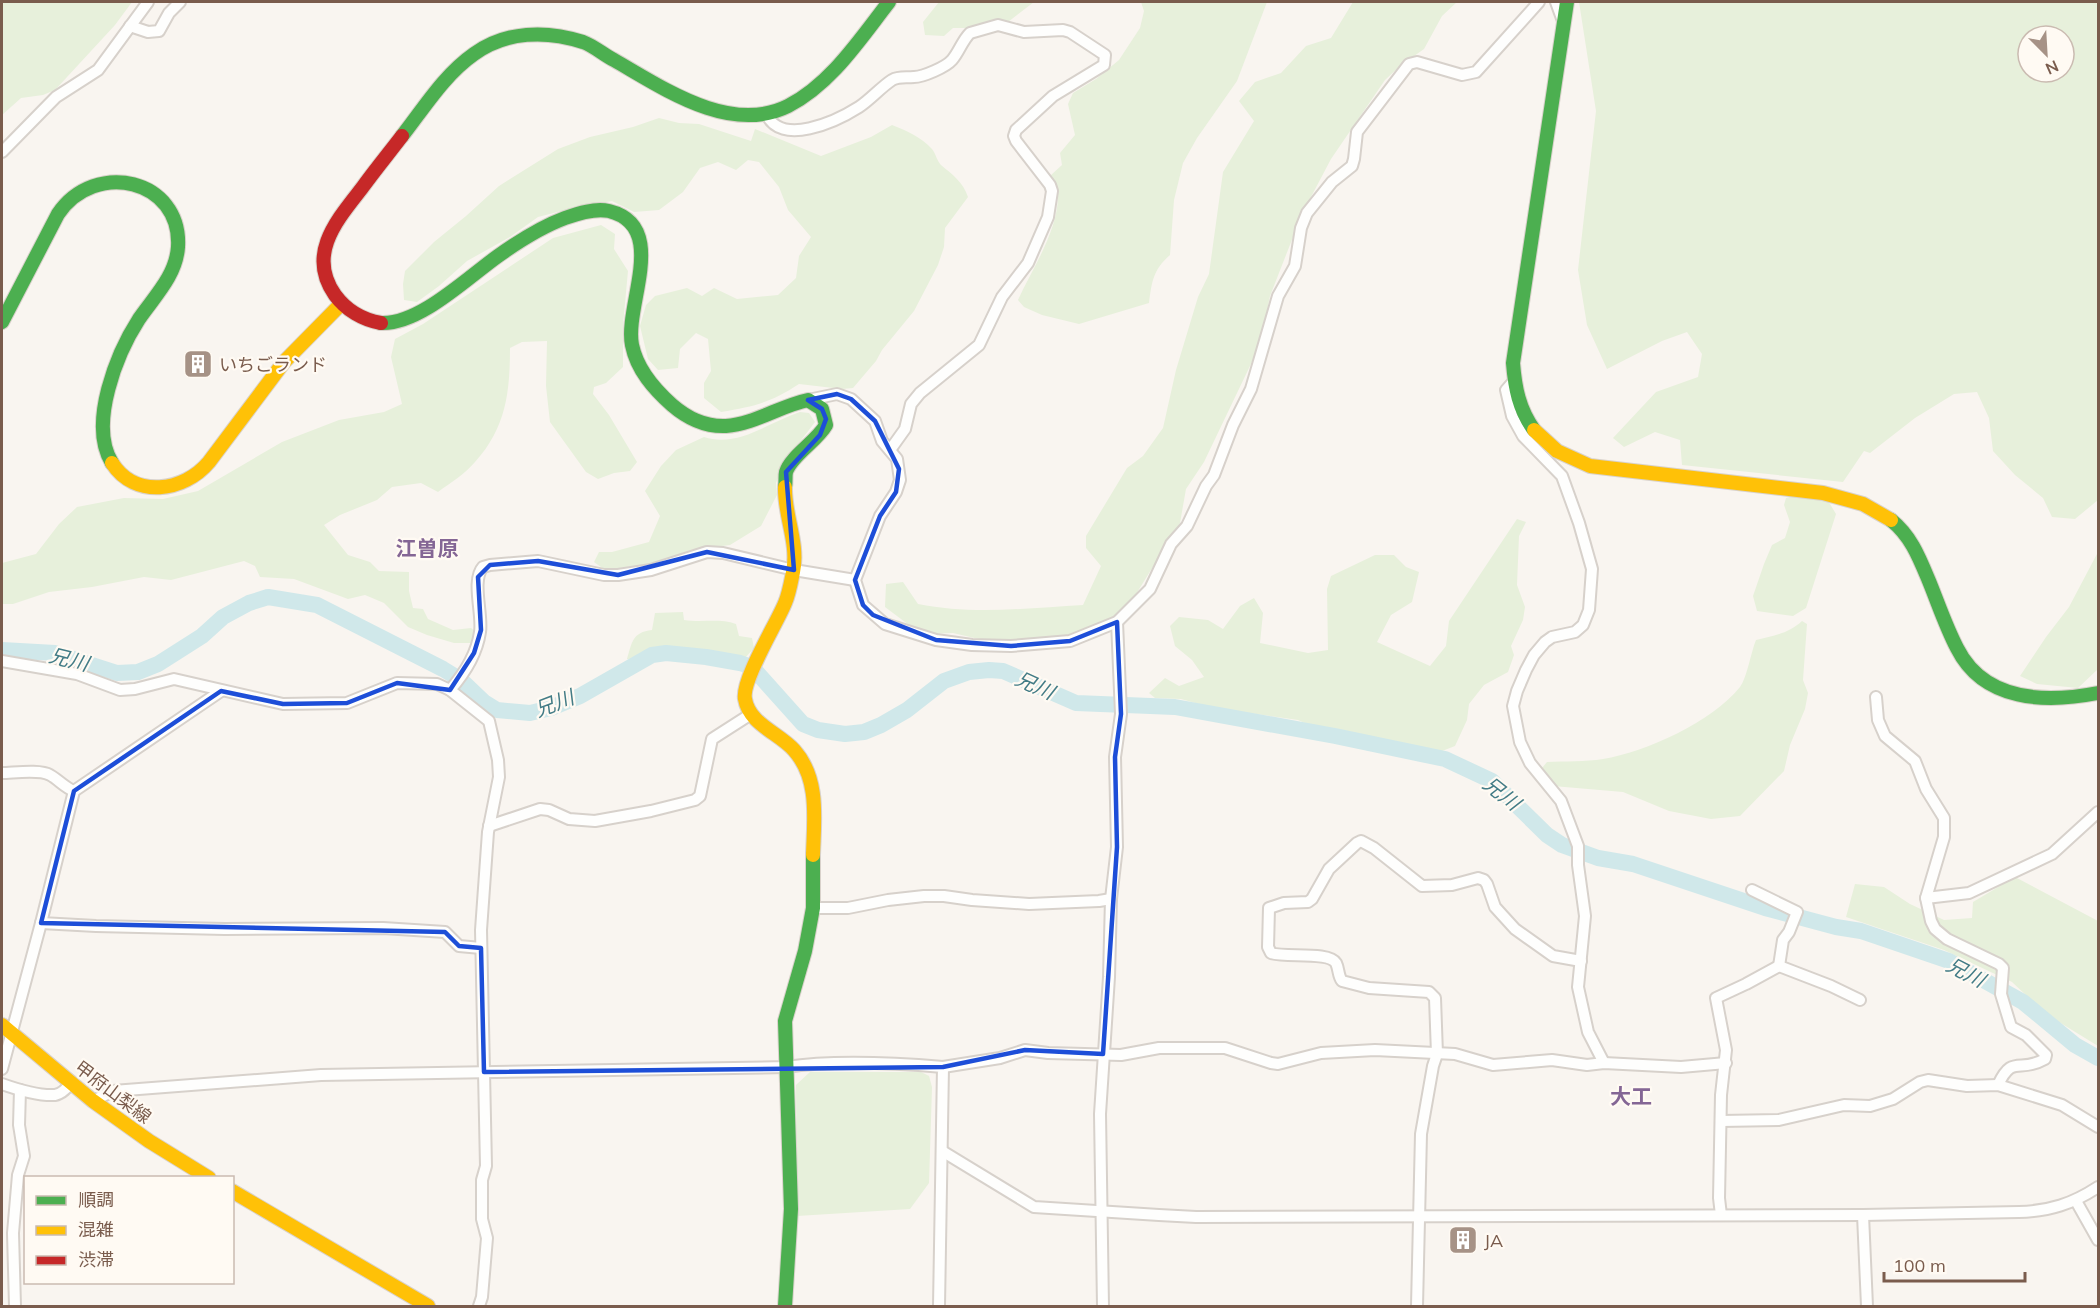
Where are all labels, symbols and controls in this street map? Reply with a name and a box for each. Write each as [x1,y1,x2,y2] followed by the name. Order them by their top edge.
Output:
[2016,24,2076,84] north arrow
[2043,56,2062,79] text: N
[182,348,214,380] building icon: いちごランド
[219,353,327,376] place label: いちごランド
[396,535,459,561] district label: 江曽原
[47,642,93,676] water label: 兄川
[1012,665,1060,705] water label: 兄川
[531,683,579,722] water label: 兄川
[1479,771,1527,816] water label: 兄川
[1943,952,1991,993] water label: 兄川
[70,1056,156,1128] street label: 甲府山梨線
[1610,1083,1652,1109] district label: 大工
[24,1176,234,1284] legend
[78,1188,114,1211] text: 順調
[78,1218,114,1241] text: 混雑
[1447,1224,1479,1256] building icon: JA
[1484,1229,1503,1252] place label: JA
[1884,1245,2025,1283] scale bar
[78,1248,114,1271] text: 渋滞
[1893,1254,1946,1277] text: 100 m

